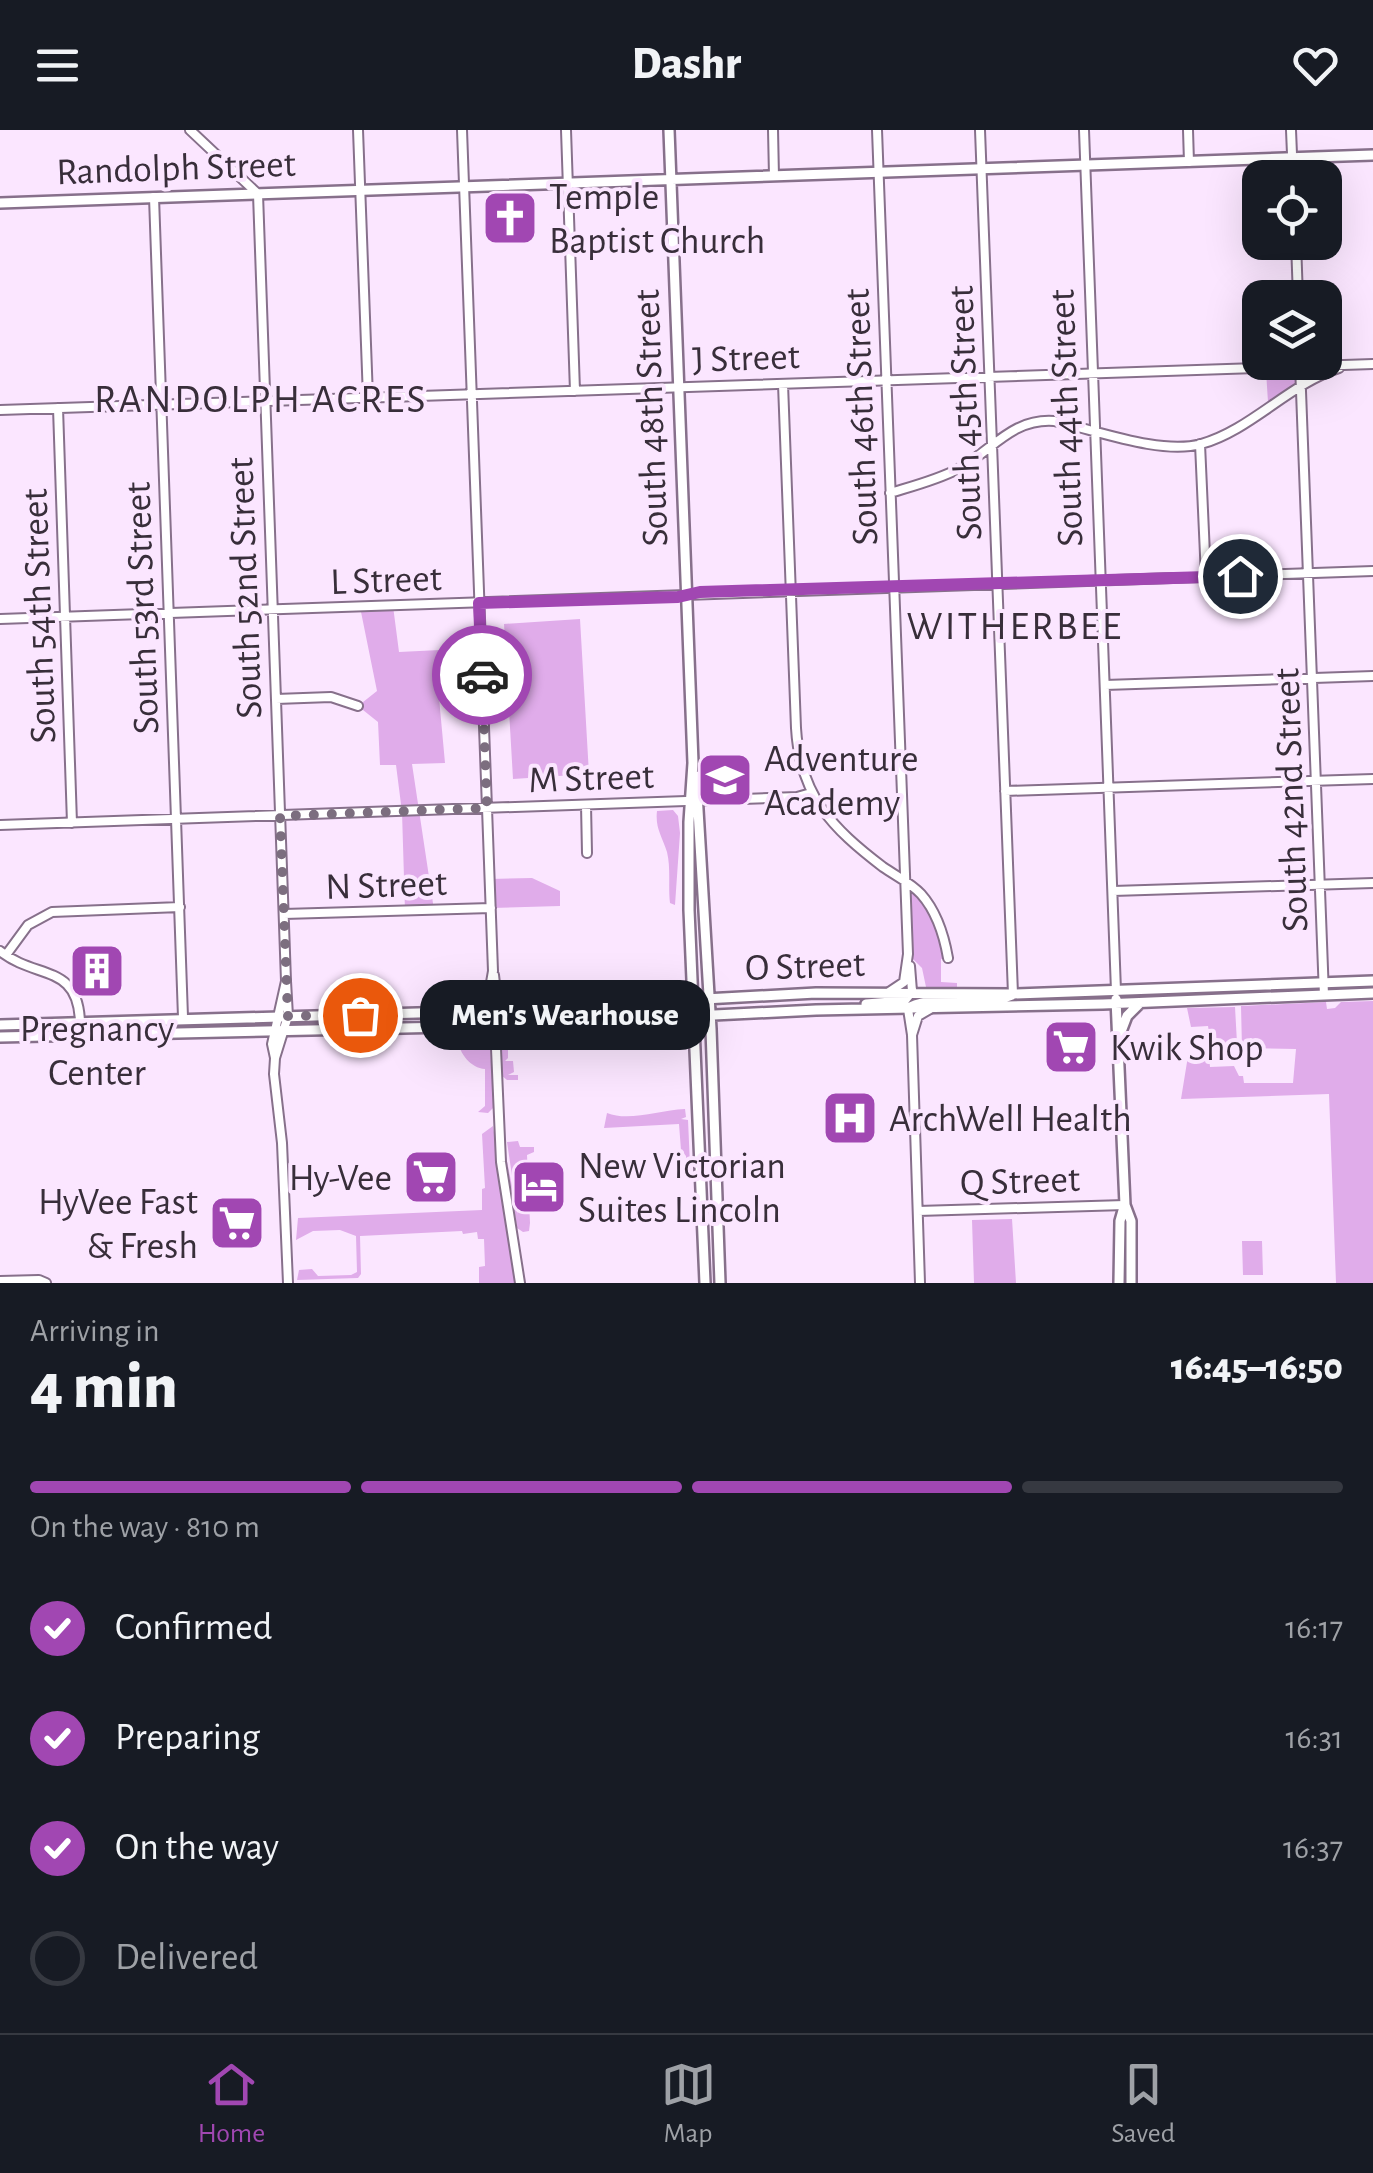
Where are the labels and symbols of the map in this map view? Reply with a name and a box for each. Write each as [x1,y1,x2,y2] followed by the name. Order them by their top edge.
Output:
[56,146,296,192] street label: Randolph Street
[549,179,765,261] place label: Temple Baptist Church
[480,188,540,248] church icon: Temple Baptist Church
[943,285,989,541] street label: South 45th Street
[839,288,885,546] street label: South 46th Street
[629,289,675,547] street label: South 48th Street
[1044,289,1090,547] street label: South 44th Street
[692,338,800,380] street label: J Street
[94,380,428,420] district label: RANDOLPH ACRES
[222,457,270,719] street label: South 52nd Street
[120,481,166,735] street label: South 53rd Street
[17,488,63,744] street label: South 54th Street
[1198,534,1283,619] pin
[330,560,442,602] street label: L Street
[907,607,1123,647] district label: WITHERBEE
[432,625,532,725] courier
[1268,667,1316,932] street label: South 42nd Street
[764,741,918,823] place label: Adventure Academy
[695,750,755,810] school or university icon: Adventure Academy
[528,758,655,800] street label: M Street
[325,865,448,907] street label: N Street
[67,941,127,1001] building icon: Pregnancy Center
[745,946,866,988] street label: O Street
[318,973,403,1058] pin
[420,980,710,1050] callout: Men's Wearhouse
[20,1011,174,1093] place label: Pregnancy Center
[1041,1017,1101,1077] supermarket icon: Kwik Shop
[1110,1030,1263,1068] place label: Kwik Shop
[820,1088,880,1148] hospital icon: ArchWell Health
[889,1101,1132,1139] place label: ArchWell Health
[401,1147,461,1207] supermarket icon: Hy-Vee
[578,1148,786,1230] place label: New Victorian Suites Lincoln
[509,1157,569,1217] hotel icon: New Victorian Suites Lincoln
[289,1160,392,1198] place label: Hy-Vee
[959,1161,1081,1203] street label: Q Street
[38,1184,198,1266] place label: HyVee Fast & Fresh
[207,1193,267,1253] supermarket icon: HyVee Fast & Fresh

